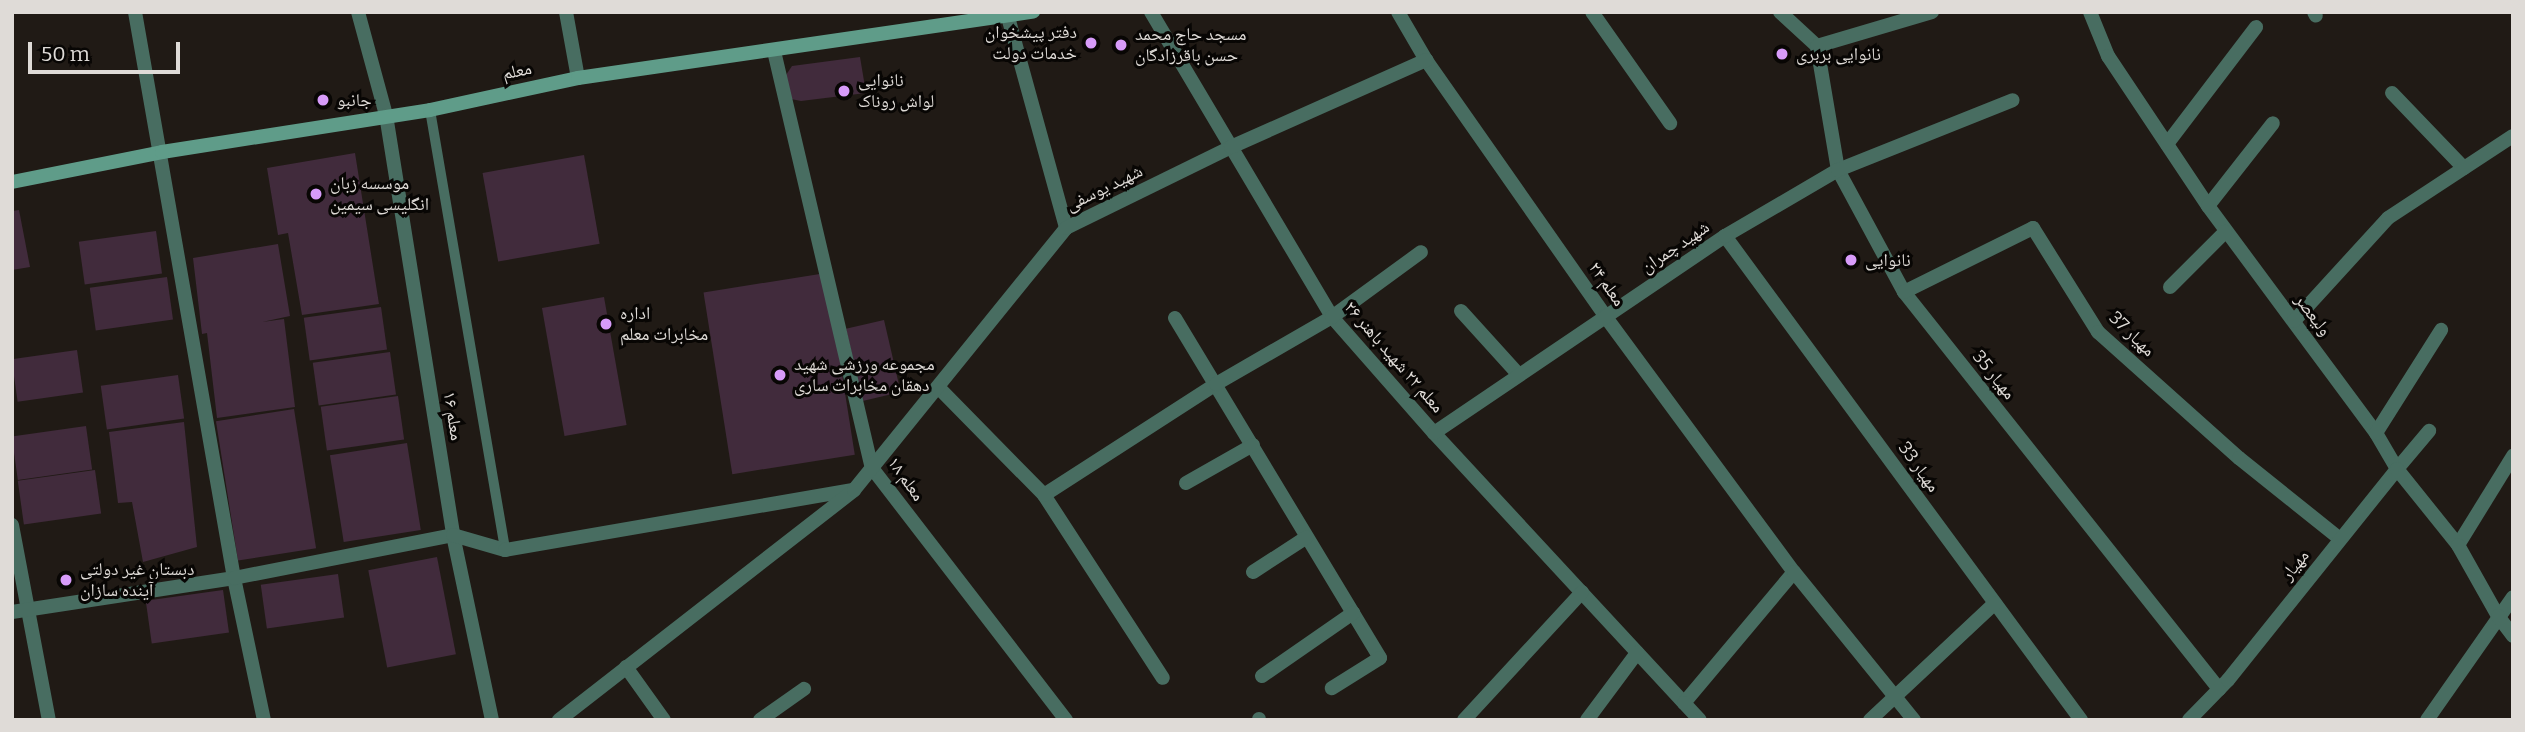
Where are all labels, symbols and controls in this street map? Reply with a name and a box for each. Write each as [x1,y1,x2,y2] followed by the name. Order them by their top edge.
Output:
[985,22,1077,64] place label: دفتر پیشخوان خدمات دولت
[1135,24,1246,66] place label: مسجد حاج محمد حسن باقرزادگان
[32,28,184,72] scale bar
[1083,35,1099,51] marker: دفتر پیشخوان خدمات دولت
[1113,37,1129,53] marker: مسجد حاج محمد حسن باقرزادگان
[41,41,90,67] text: 50 m
[1796,43,1881,65] place label: نانوایی بربری
[1774,46,1790,62] marker: نانوایی بربری
[500,57,534,85] street label: معلم
[858,70,934,112] place label: نانوایی لواش روناک
[836,83,852,99] marker: نانوایی لواش روناک
[337,89,372,111] place label: جانبو
[315,92,331,108] marker: جانبو
[1062,160,1146,216] street label: شهید یوسفی
[330,173,429,216] place label: موسسه زبان انگلیسی سیمین
[308,186,324,202] marker: موسسه زبان انگلیسی سیمین
[1637,216,1713,278] street label: شهید چمران
[1865,249,1911,271] place label: نانوایی
[1843,252,1859,268] marker: نانوایی
[1584,258,1630,310] street label: معلم ۲۴
[2290,290,2336,340] street label: ولیعصر
[1340,297,1448,417] street label: معلم ۲۲ شهید باهنر ۲۶
[620,303,708,346] place label: اداره مخابرات معلم
[2104,307,2160,361] street label: مهیار 37
[598,316,614,332] marker: اداره مخابرات معلم
[1968,346,2020,404] street label: مهیار 35
[794,354,935,396] place label: مجموعه ورزشی شهید دهقان مخابرات ساری
[772,367,788,383] marker: مجموعه ورزشی شهید دهقان مخابرات ساری
[438,390,468,442] street label: معلم ۱۶
[1894,438,1944,496] street label: مهیار 33
[883,453,929,505] street label: معلم ۱۸
[2276,545,2314,585] street label: مهیار
[80,559,194,602] place label: دبستان غیر دولتی آینده سازان
[58,572,74,588] marker: دبستان غیر دولتی آینده سازان

